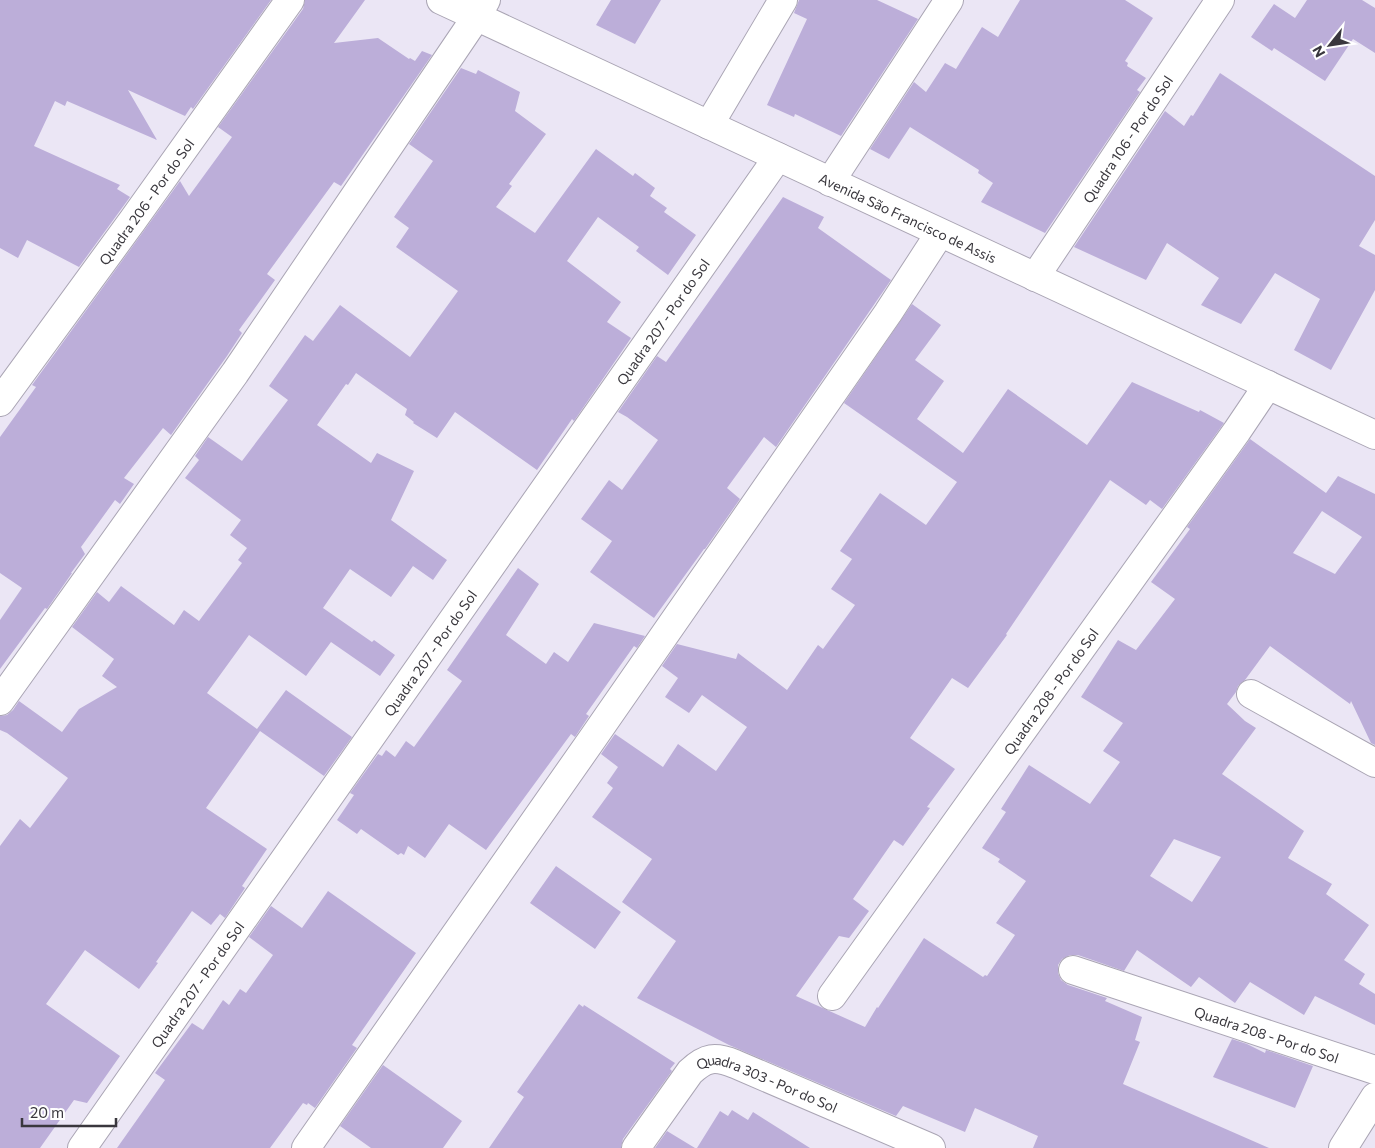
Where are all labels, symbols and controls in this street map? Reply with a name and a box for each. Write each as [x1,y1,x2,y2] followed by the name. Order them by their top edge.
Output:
[1305,20,1355,70] north arrow
[1308,43,1328,61] text: N
[1079,72,1176,206] street label: Quadra 106 - Por do Sol
[95,135,197,268] street label: Quadra 206 - Por do Sol
[816,169,999,266] street label: Avenida São Francisco de Assis
[612,255,713,388] street label: Quadra 207 - Por do Sol
[380,587,480,719] street label: Quadra 207 - Por do Sol
[999,625,1101,758] street label: Quadra 208 - Por do Sol
[147,918,247,1051] street label: Quadra 207 - Por do Sol
[1192,1002,1341,1066] street label: Quadra 208 - Por do Sol
[693,1050,840,1115] street label: Quadra 303 - Por do Sol
[22,1096,116,1128] scale bar
[30,1103,64,1121] text: 20 m

